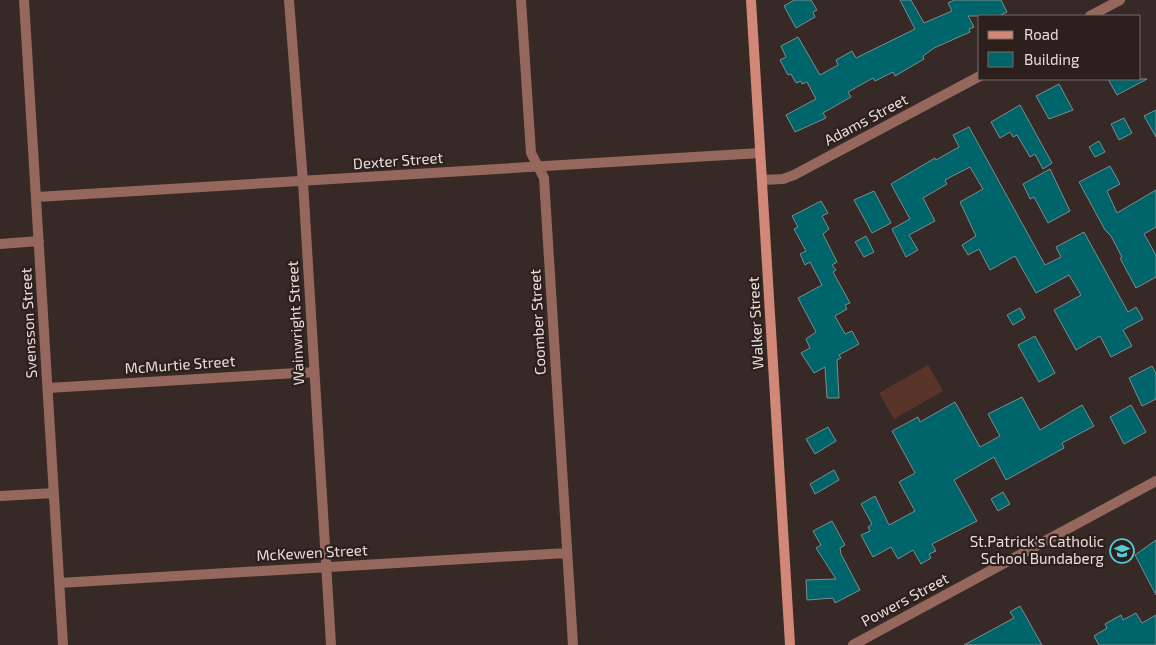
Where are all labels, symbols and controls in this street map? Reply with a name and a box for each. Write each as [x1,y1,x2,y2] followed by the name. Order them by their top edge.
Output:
[978,15,1141,80] legend
[1024,25,1059,43] text: Road
[1024,50,1080,68] text: Building
[821,89,911,149] street label: Adams Street
[352,148,444,172] street label: Dexter Street
[283,260,307,386] street label: Wainwright Street
[16,267,40,379] street label: Svensson Street
[525,268,549,375] street label: Coomber Street
[744,276,766,370] street label: Walker Street
[124,351,236,377] street label: McMurtie Street
[970,532,1105,567] place label: St.Patrick's Catholic School Bundaberg
[1109,538,1135,564] school or university icon: St.Patrick's Catholic School Bundaberg
[256,540,368,564] street label: McKewen Street
[858,568,952,630] street label: Powers Street

